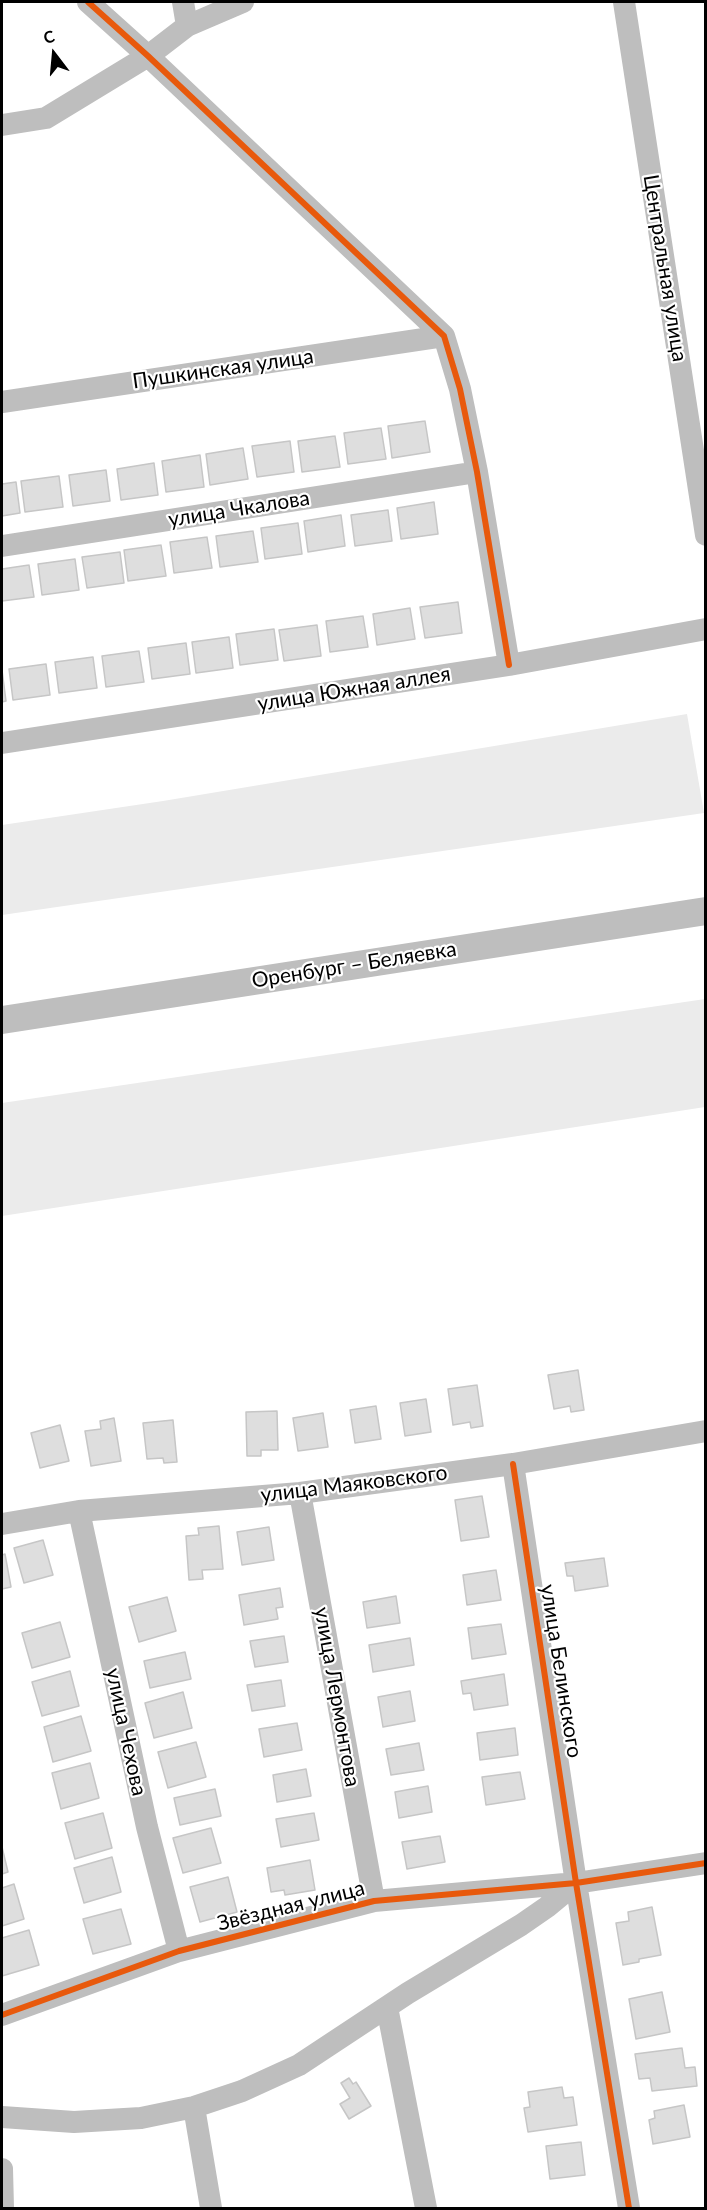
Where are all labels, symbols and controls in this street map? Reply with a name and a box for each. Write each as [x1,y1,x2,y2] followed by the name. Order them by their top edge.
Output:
[24,24,84,84] north arrow
[41,26,57,47] text: С
[638,173,692,363] street label: Центральная улица
[131,344,315,394] street label: Пушкинская улица
[166,485,312,533] street label: улица Чкалова
[256,661,452,717] street label: улица Южная аллея
[250,936,458,994] street label: Оренбург – Беляевка
[259,1460,449,1508] street label: улица Маяковского
[535,1582,587,1760] street label: улица Белинского
[309,1605,365,1789] street label: улица Лермонтова
[100,1666,152,1798] street label: улица Чехова
[215,1876,367,1936] street label: Звёздная улица

